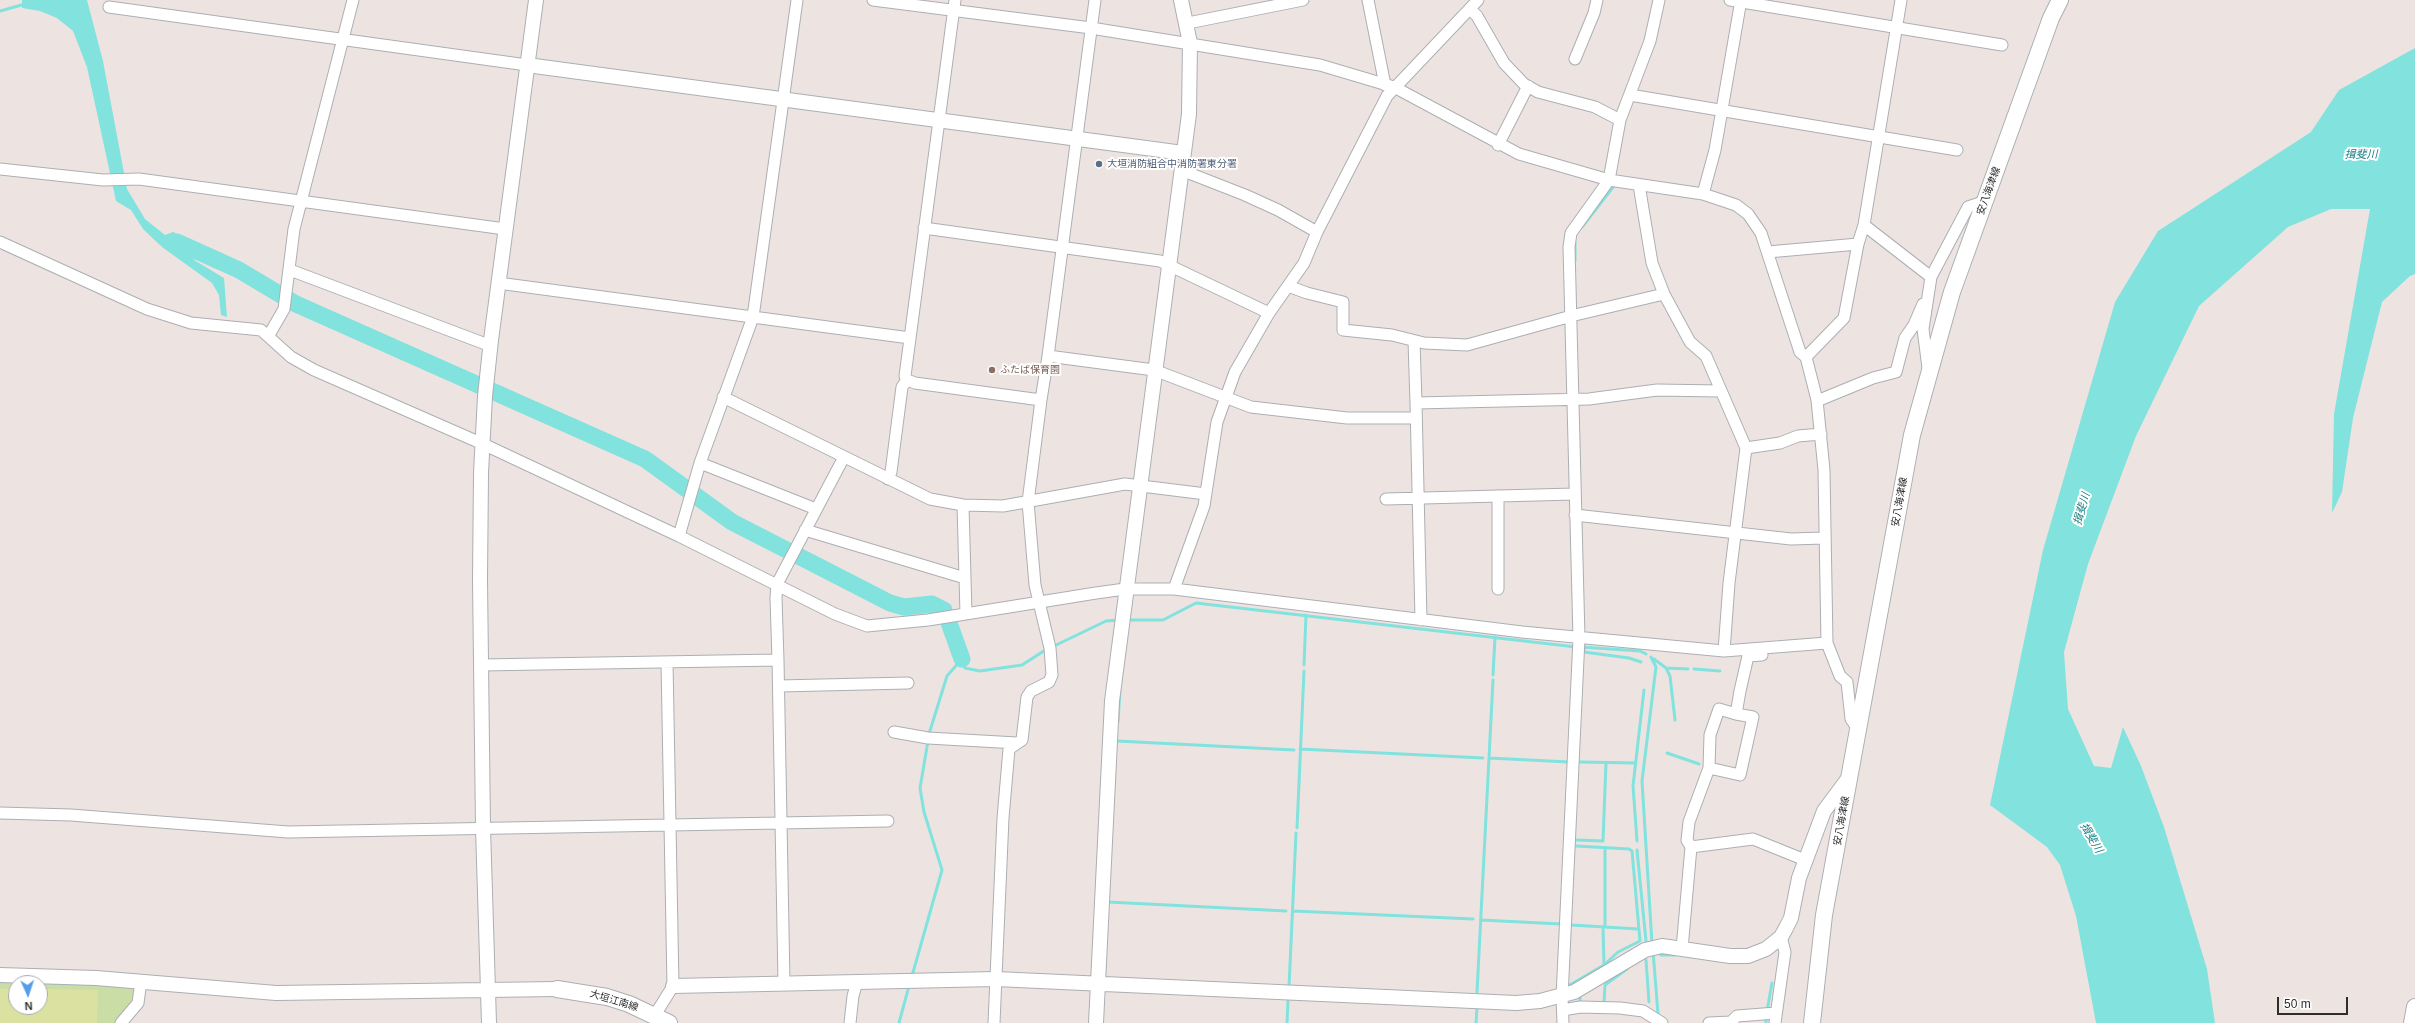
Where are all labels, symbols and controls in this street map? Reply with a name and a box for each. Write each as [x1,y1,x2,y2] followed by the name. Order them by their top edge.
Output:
[2345,148,2377,162] water label: 揖斐川
[1107,158,1237,170] place label: 大垣消防組合中消防署東分署
[1094,159,1104,169] marker: 大垣消防組合中消防署東分署
[1975,165,2003,217] street label: 安八海津線
[1000,364,1060,376] place label: ふたば保育園
[987,365,997,375] marker: ふたば保育園
[1890,476,1910,528] street label: 安八海津線
[2071,491,2093,527] water label: 揖斐川
[1832,795,1852,847] street label: 安八海津線
[2077,820,2105,856] water label: 揖斐川
[8,975,48,1015] north arrow
[588,988,640,1014] street label: 大垣江南線
[2279,989,2350,1015] scale bar
[2284,997,2311,1011] text: 50 m
[24,1000,33,1012] text: N

